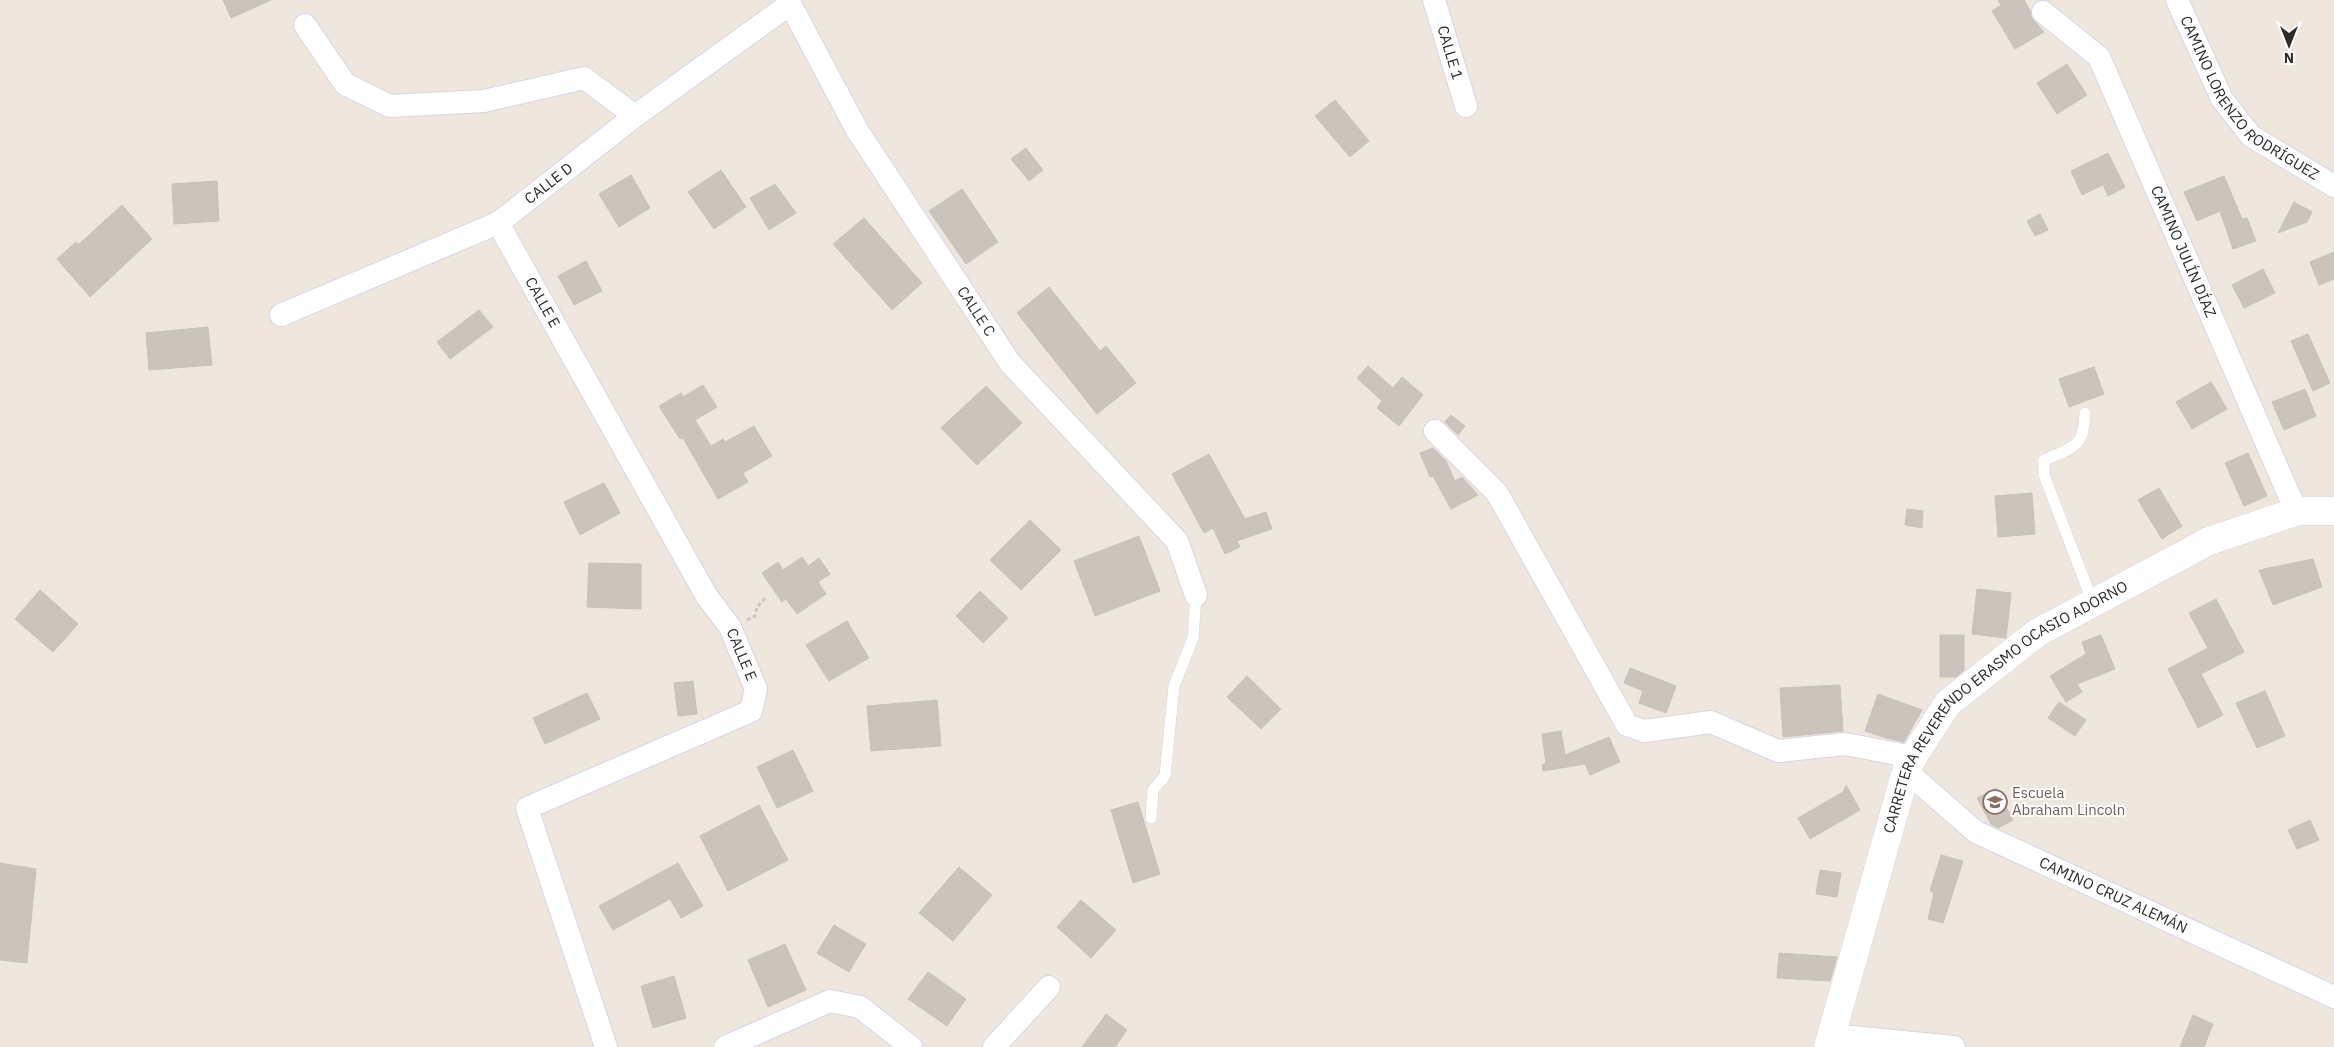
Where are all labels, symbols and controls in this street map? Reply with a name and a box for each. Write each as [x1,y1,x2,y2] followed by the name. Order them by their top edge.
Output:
[2177,7,2329,183] street label: CAMINO LORENZO RODRÍGUEZ
[2264,20,2314,70] north arrow
[1433,23,1467,82] street label: CALLE 1
[520,158,576,208] street label: CALLE D
[2147,183,2221,321] street label: CAMINO JULÍN DÍAZ
[521,274,565,331] street label: CALLE E
[953,283,1000,339] street label: CALLE C
[1879,576,2131,835] street label: CARRETERA REVERENDO ERASMO OCASIO ADORNO
[723,625,761,683] street label: CALLE E
[2012,783,2125,819] place label: Escuela Abraham Lincoln
[1982,789,2008,815] school or university icon: Escuela Abraham Lincoln
[2036,852,2191,937] street label: CAMINO CRUZ ALEMÁN

